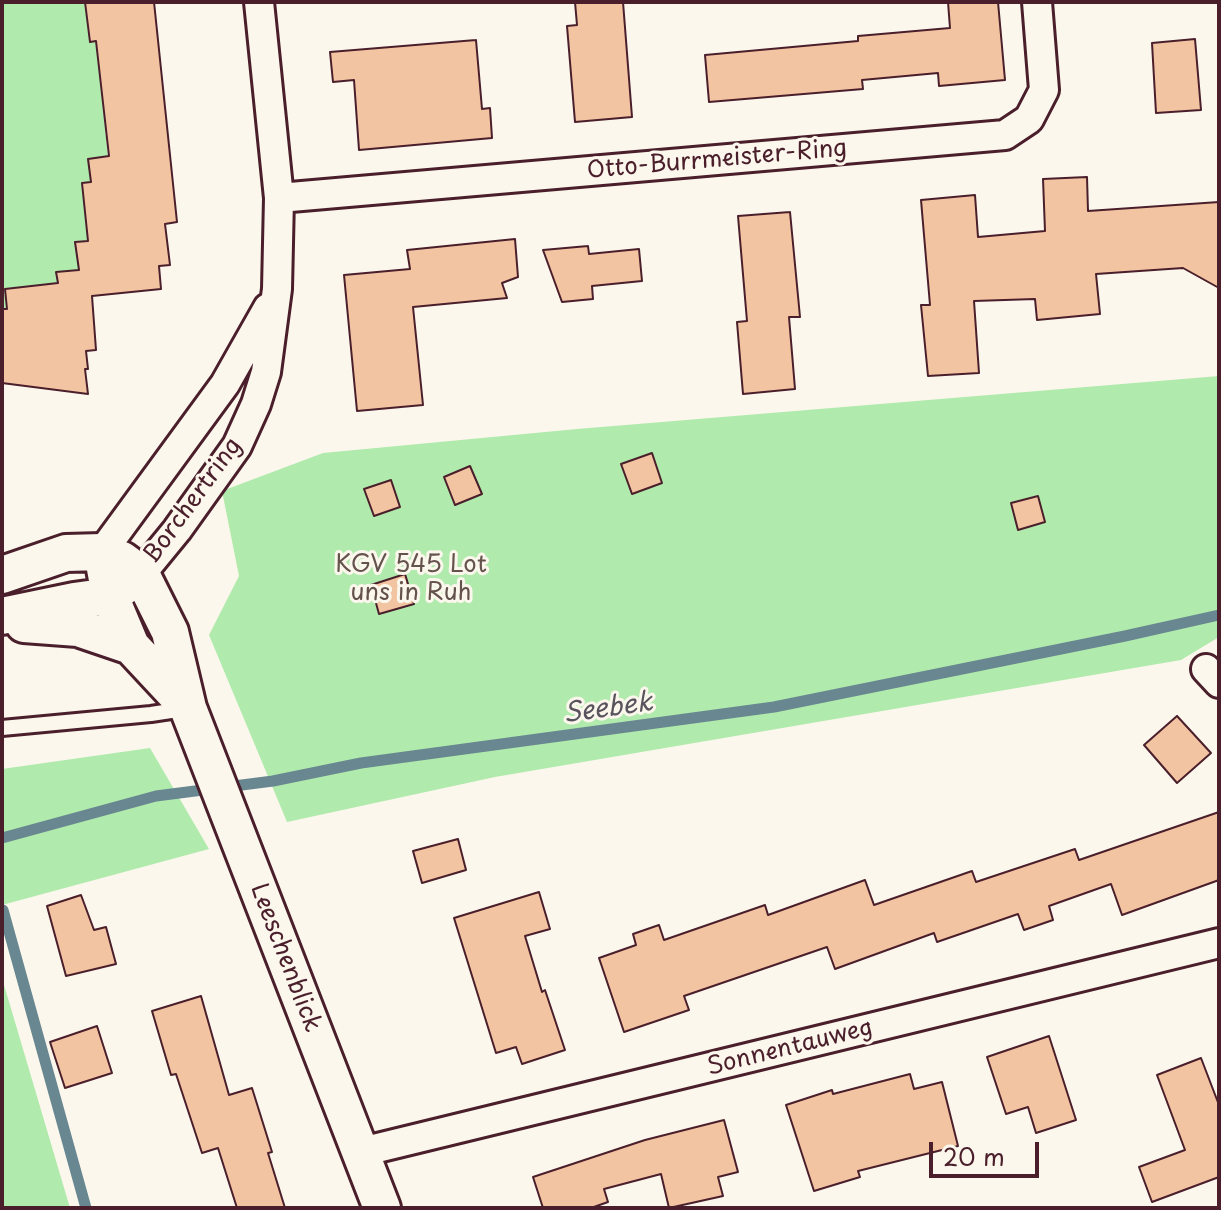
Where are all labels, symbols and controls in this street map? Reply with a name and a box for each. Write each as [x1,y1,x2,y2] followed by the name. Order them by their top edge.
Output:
[586,134,848,186] street label: Otto-Burrmeister-Ring
[138,433,248,569] street label: Borchertring
[335,551,487,607] park label: KGV 545 Lot uns in Ruh
[561,687,655,731] water label: Seebek
[243,880,327,1036] street label: Leeschenblick
[704,1013,876,1083] street label: Sonnentauweg
[933,1126,1043,1176] scale bar
[943,1138,1005,1174] text: 20 m

